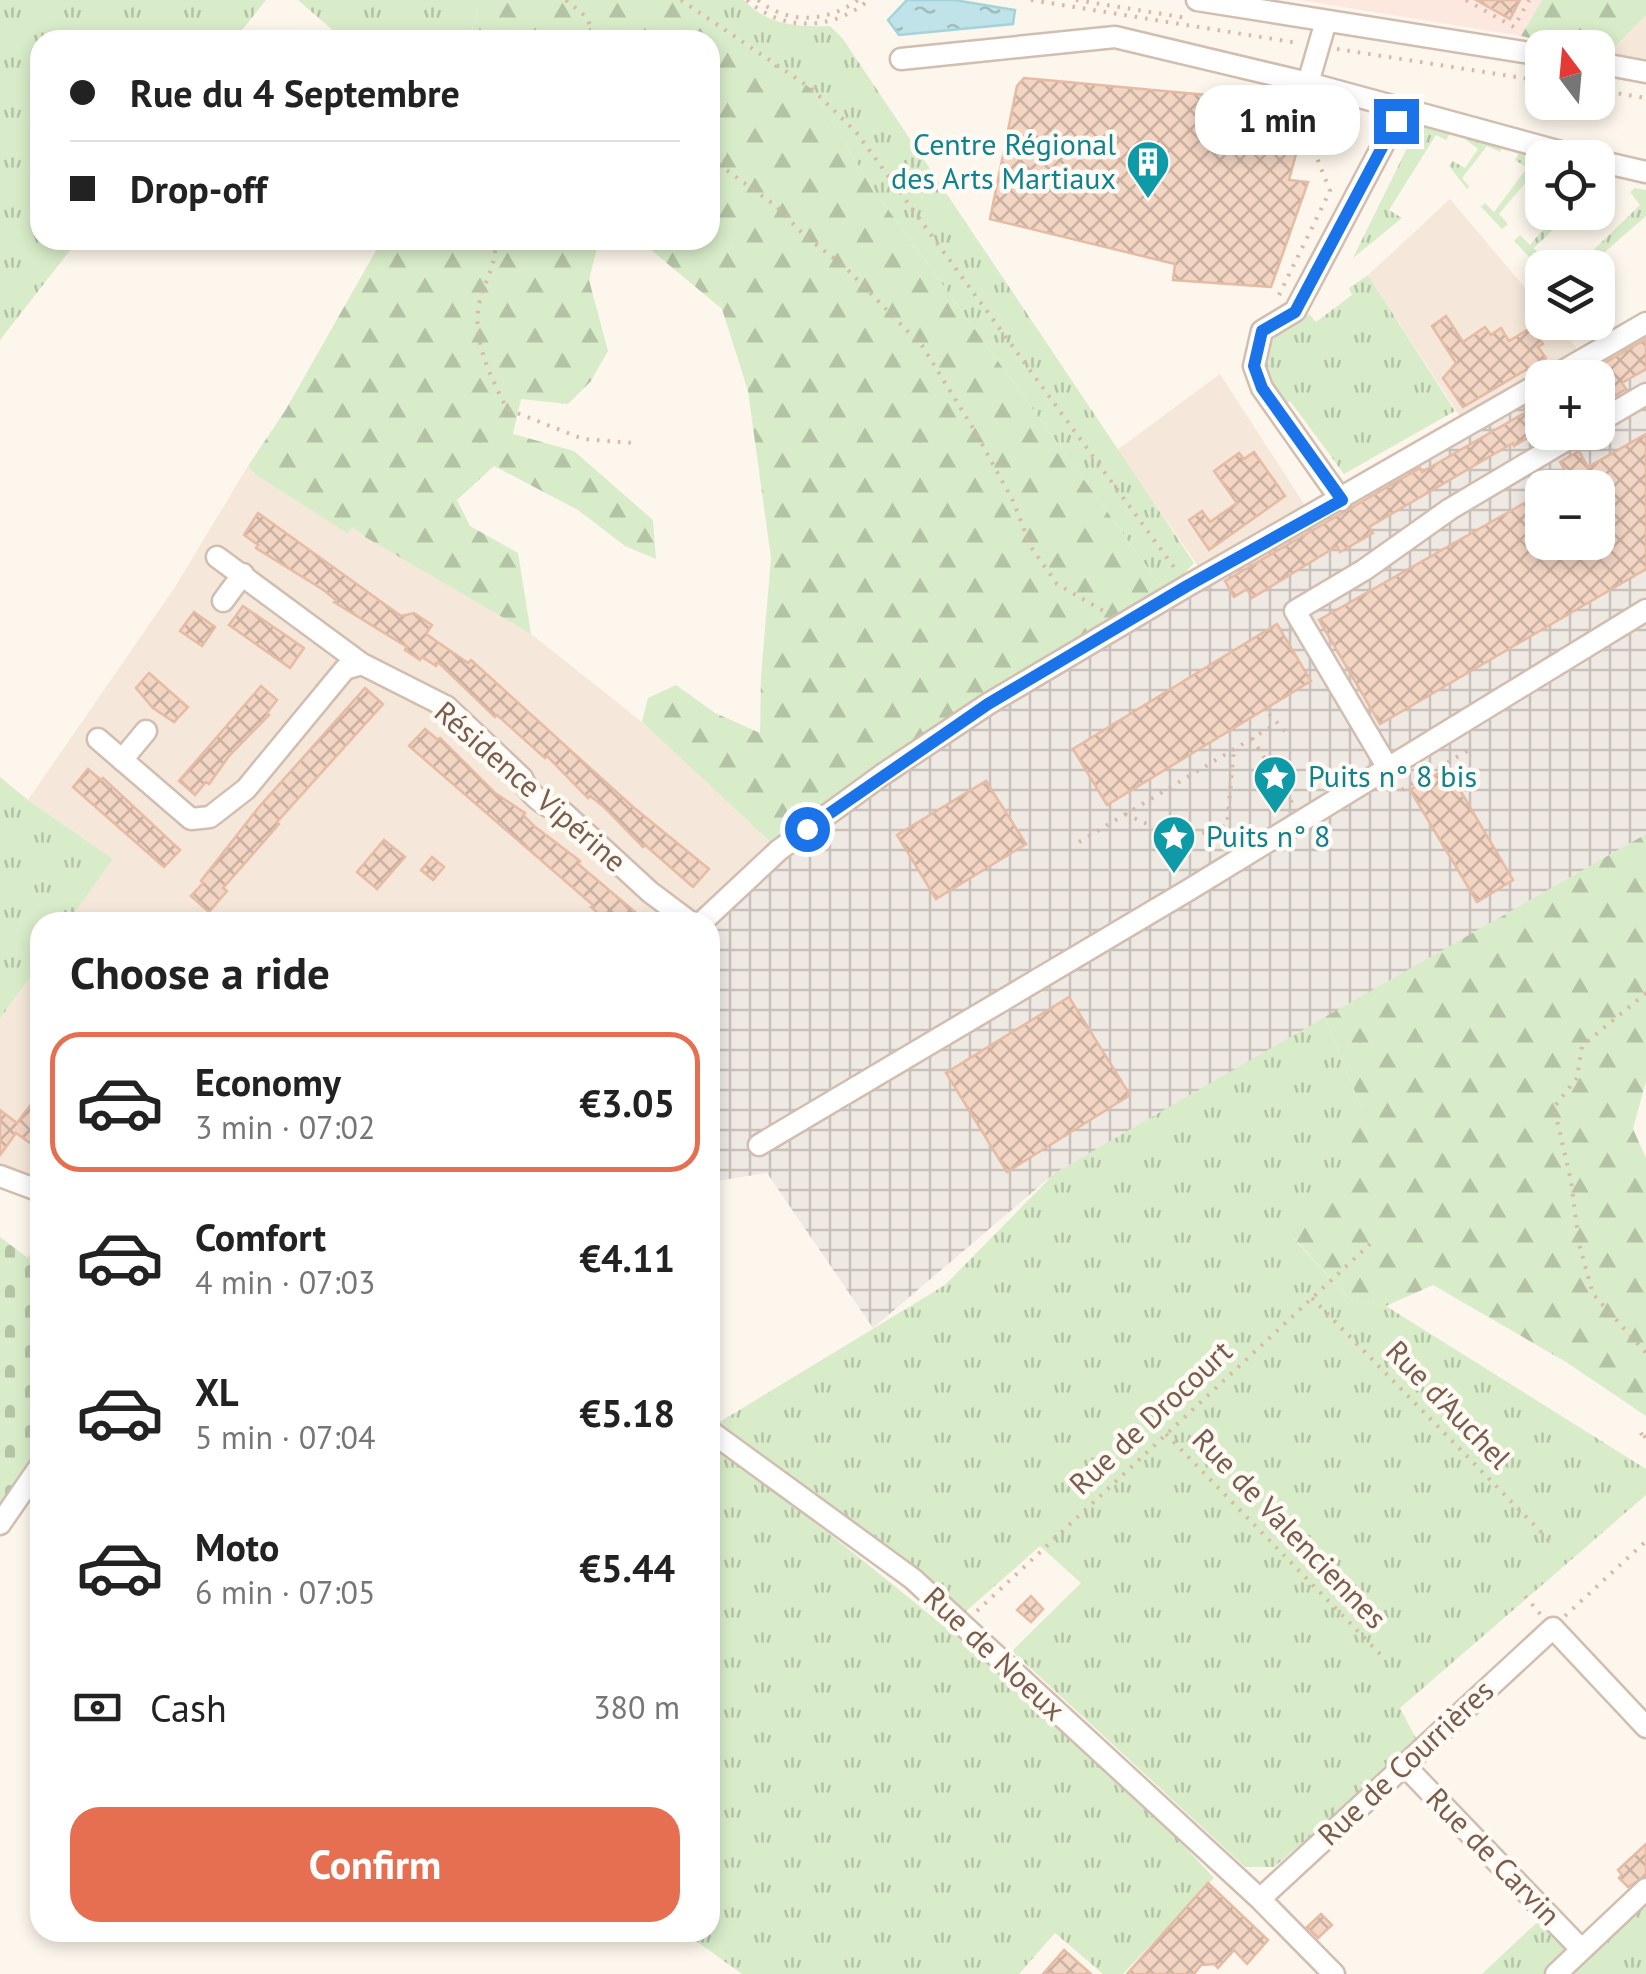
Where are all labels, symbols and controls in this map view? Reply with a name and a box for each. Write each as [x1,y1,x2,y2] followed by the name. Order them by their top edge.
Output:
[1525,30,1615,120] north arrow
[1525,30,1615,560] map controls
[130,68,460,117] text: Rue du 4 Septembre
[1196,86,1361,156] callout: 1 min
[1238,99,1317,141] text: 1 min
[1374,99,1419,144] route end
[891,124,1116,197] place label: Centre Régional des Arts Martiaux
[1125,139,1171,200] building icon: Centre Régional des Arts Martiaux
[1525,140,1615,230] button: locate
[130,164,267,213] text: Drop-off
[1525,250,1615,340] button: layers
[1525,360,1615,450] button: +
[1525,470,1615,560] button: −
[427,692,635,880] street label: Résidence Vipérine
[1252,754,1298,815] place icon: Puits n° 8 bis
[1308,756,1477,795] place label: Puits n° 8 bis
[785,807,830,852] route start
[1151,814,1197,875] place icon: Puits n° 8
[1206,816,1330,855] place label: Puits n° 8
[70,943,330,1001] text: Choose a ride
[75,1057,165,1147] icon: car
[195,1057,341,1106] text: Economy
[579,1078,675,1127] text: €3.05
[195,1106,375,1148] text: 3 min · 07:02
[75,1212,165,1302] icon: car
[195,1212,326,1261] text: Comfort
[579,1233,675,1282] text: €4.11
[195,1261,375,1303] text: 4 min · 07:03
[1060,1332,1240,1502] street label: Rue de Drocourt
[1378,1332,1520,1477] street label: Rue d'Auchel
[75,1367,165,1457] icon: car
[195,1367,239,1416] text: XL
[579,1388,675,1437] text: €5.18
[195,1416,375,1458] text: 5 min · 07:04
[1184,1420,1396,1636] street label: Rue de Valenciennes
[75,1522,165,1612] icon: car
[195,1522,279,1571] text: Moto
[579,1543,675,1592] text: €5.44
[195,1571,375,1613] text: 6 min · 07:05
[916,1577,1074,1728] street label: Rue de Noeux
[1309,1670,1501,1853] street label: Rue de Courrières
[70,1680,125,1735] icon: cash
[150,1683,227,1732] text: Cash
[593,1686,680,1728] text: 380 m
[1419,1779,1570,1933] street label: Rue de Carvin
[70,1807,680,1922] button: Confirm

